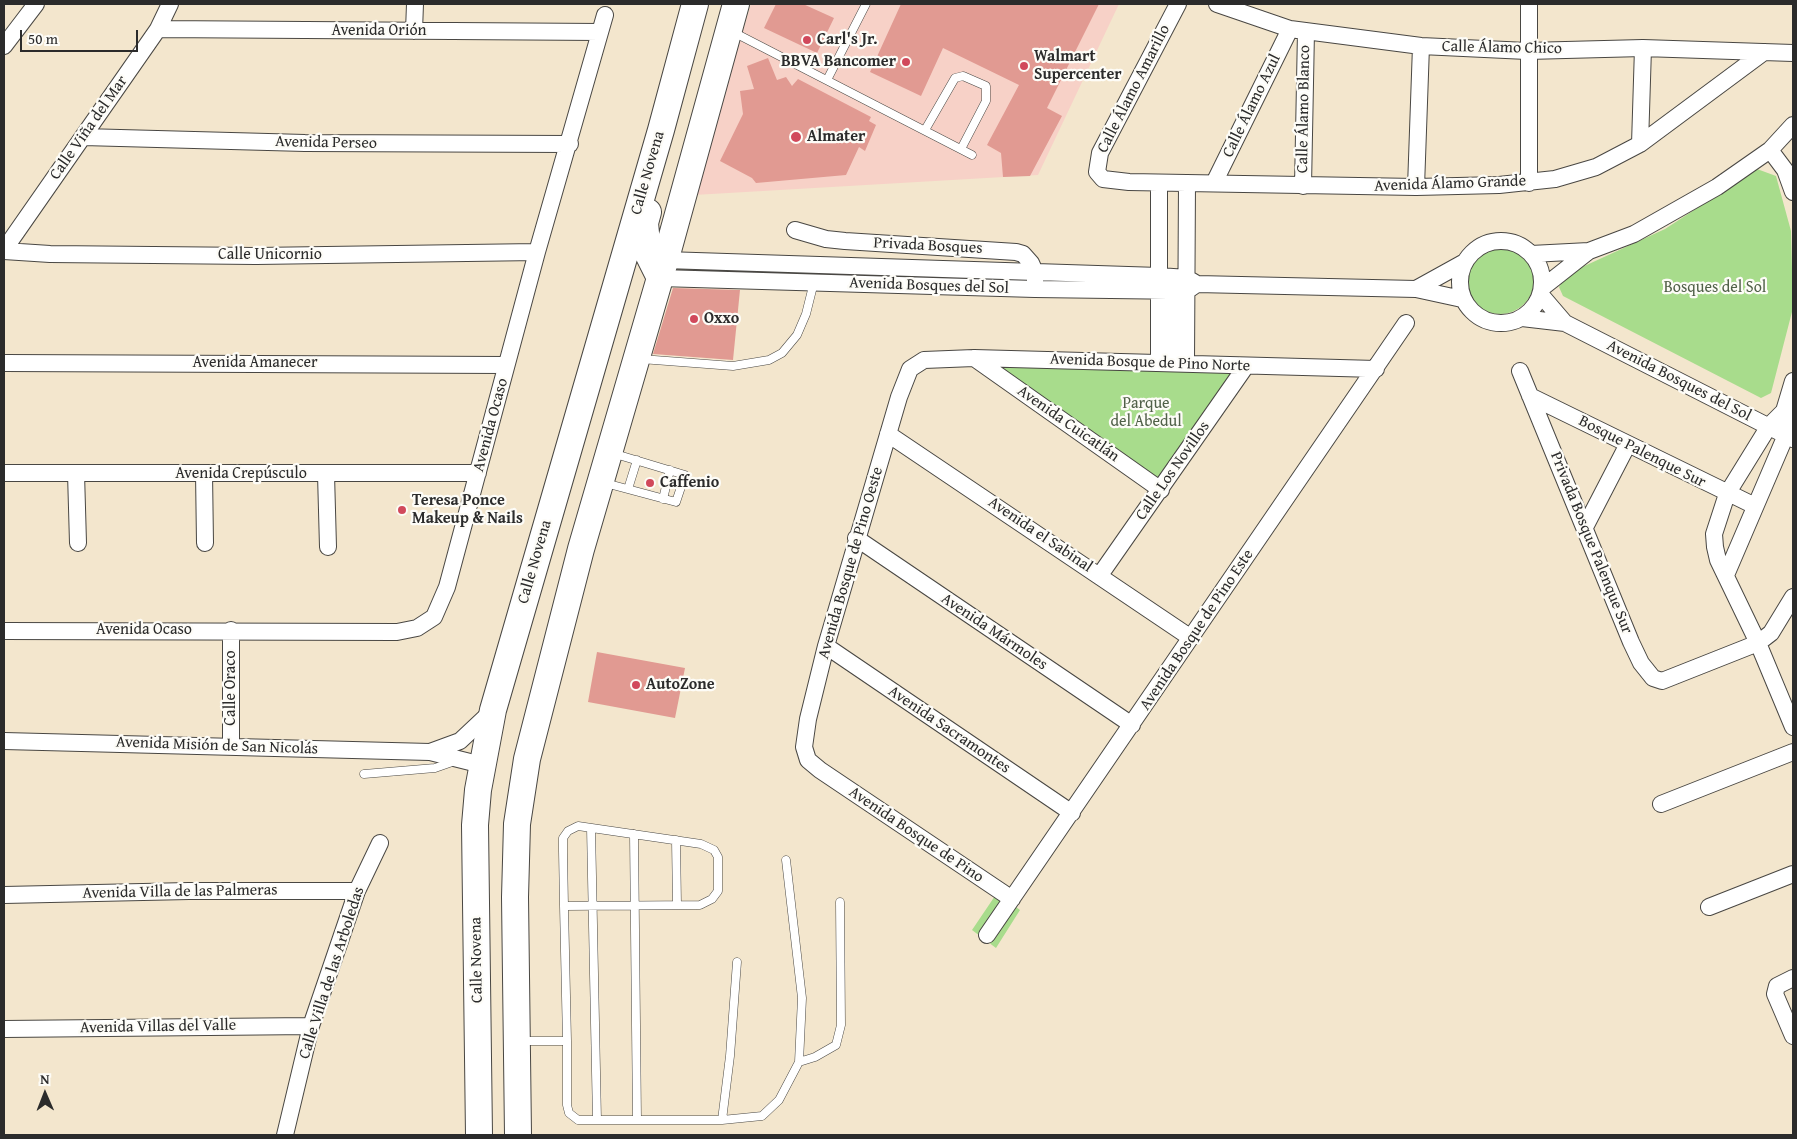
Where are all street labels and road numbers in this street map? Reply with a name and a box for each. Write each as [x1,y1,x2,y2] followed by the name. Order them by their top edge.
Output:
[331,21,427,41] street label: Avenida Orión
[1093,22,1175,156] street label: Calle Álamo Amarillo
[1442,37,1562,59] street label: Calle Álamo Chico
[1293,45,1315,173] street label: Calle Álamo Blanco
[1219,51,1285,161] street label: Calle Álamo Azul
[46,72,132,184] street label: Calle Viña del Mar
[627,129,669,217] street label: Calle Novena
[275,133,377,153] street label: Avenida Perseo
[1374,172,1526,196] street label: Avenida Álamo Grande
[873,234,983,258] street label: Privada Bosques
[218,245,322,265] street label: Calle Unicornio
[849,274,1009,298] street label: Avenida Bosques del Sol
[1603,336,1755,426] street label: Avenida Bosques del Sol
[1049,350,1251,376] street label: Avenida Bosque de Pino Norte
[192,353,318,373] street label: Avenida Amanecer
[469,376,513,474] street label: Avenida Ocaso
[1013,382,1123,466] street label: Avenida Cuicatlán
[1575,412,1709,492] street label: Bosque Palenque Sur
[1132,418,1214,524] street label: Calle Los Novillos
[1546,449,1636,637] street label: Privada Bosque Palenque Sur
[175,464,307,484] street label: Avenida Crepúsculo
[814,465,888,661] street label: Avenida Bosque de Pino Oeste
[984,493,1096,577] street label: Avenida el Sabinal
[514,518,556,606] street label: Calle Novena
[1136,546,1258,714] street label: Avenida Bosque de Pino Este
[937,589,1051,675] street label: Avenida Mármoles
[96,620,192,640] street label: Avenida Ocaso
[221,650,241,726] street label: Calle Oraco
[884,682,1014,778] street label: Avenida Sacramontes
[116,733,318,759] street label: Avenida Misión de San Nicolás
[845,783,987,887] street label: Avenida Bosque de Pino
[82,881,278,903] street label: Avenida Villa de las Palmeras
[295,884,369,1062] street label: Calle Villa de las Arboledas
[467,917,487,1003] street label: Calle Novena
[80,1016,236,1038] street label: Avenida Villas del Valle

